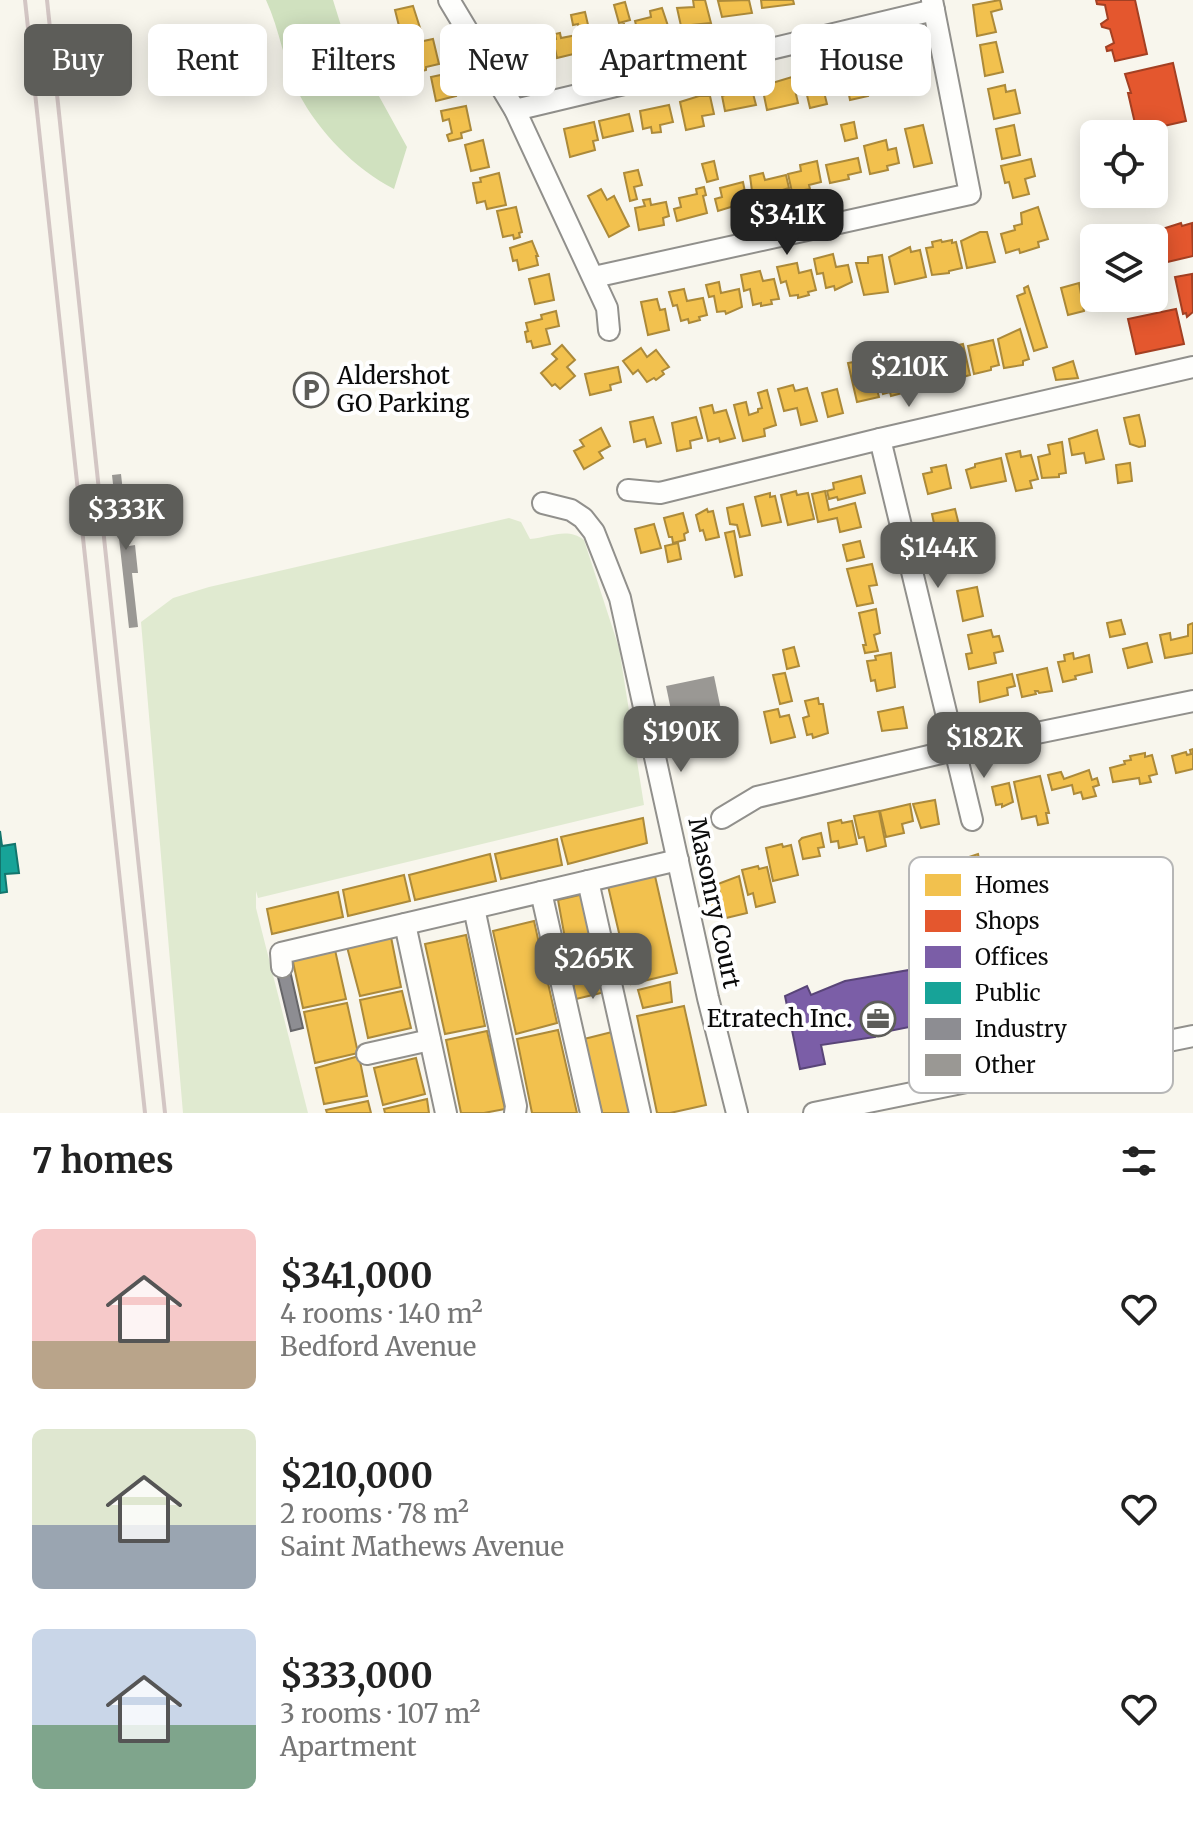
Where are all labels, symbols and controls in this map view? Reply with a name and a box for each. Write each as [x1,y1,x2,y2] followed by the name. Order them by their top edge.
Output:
[24,24,132,96] chip: Buy
[148,24,267,96] chip: Rent
[283,24,424,96] chip: Filters
[440,24,556,96] chip: New
[572,24,775,96] chip: Apartment
[791,24,931,96] chip: House
[1080,120,1168,312] map controls
[1080,120,1168,208] button: locate
[731,189,843,257] pin: $341K
[748,198,826,231] text: $341K
[1080,224,1168,312] button: layers
[853,341,965,409] pin: $210K
[870,350,948,383] text: $210K
[336,360,470,419] place label: Aldershot GO Parking
[292,371,330,409] parking icon: Aldershot GO Parking
[70,484,182,552] pin: $333K
[87,493,165,526] text: $333K
[882,522,994,590] pin: $144K
[899,531,977,564] text: $144K
[625,706,737,774] pin: $190K
[928,712,1040,780] pin: $182K
[641,715,721,748] text: $190K
[945,721,1023,754] text: $182K
[681,815,748,992] street label: Masonry Court
[909,857,1173,1093] legend
[975,871,1049,899] text: Homes
[975,907,1040,935] text: Shops
[537,933,649,1001] pin: $265K
[553,942,633,975] text: $265K
[975,943,1049,971] text: Offices
[975,979,1041,1007] text: Public
[859,1000,897,1038] office icon: Etratech Inc.
[707,1003,852,1034] place label: Etratech Inc.
[975,1015,1067,1043] text: Industry
[975,1051,1036,1079] text: Other
[1117,1139,1161,1183] icon: filters
[32,1140,174,1182] text: 7 homes
[280,1255,433,1297] text: $341,000
[96,1261,192,1357] icon: home
[1117,1287,1161,1331] icon: heart
[280,1297,483,1330] text: 4 rooms · 140 m²
[280,1330,476,1363] text: Bedford Avenue
[280,1455,433,1497] text: $210,000
[96,1461,192,1557] icon: home
[1117,1487,1161,1531] icon: heart
[280,1497,469,1530] text: 2 rooms · 78 m²
[280,1530,564,1563] text: Saint Mathews Avenue
[280,1655,433,1697] text: $333,000
[96,1661,192,1757] icon: home
[1117,1687,1161,1731] icon: heart
[280,1697,480,1730] text: 3 rooms · 107 m²
[280,1730,417,1763] text: Apartment

